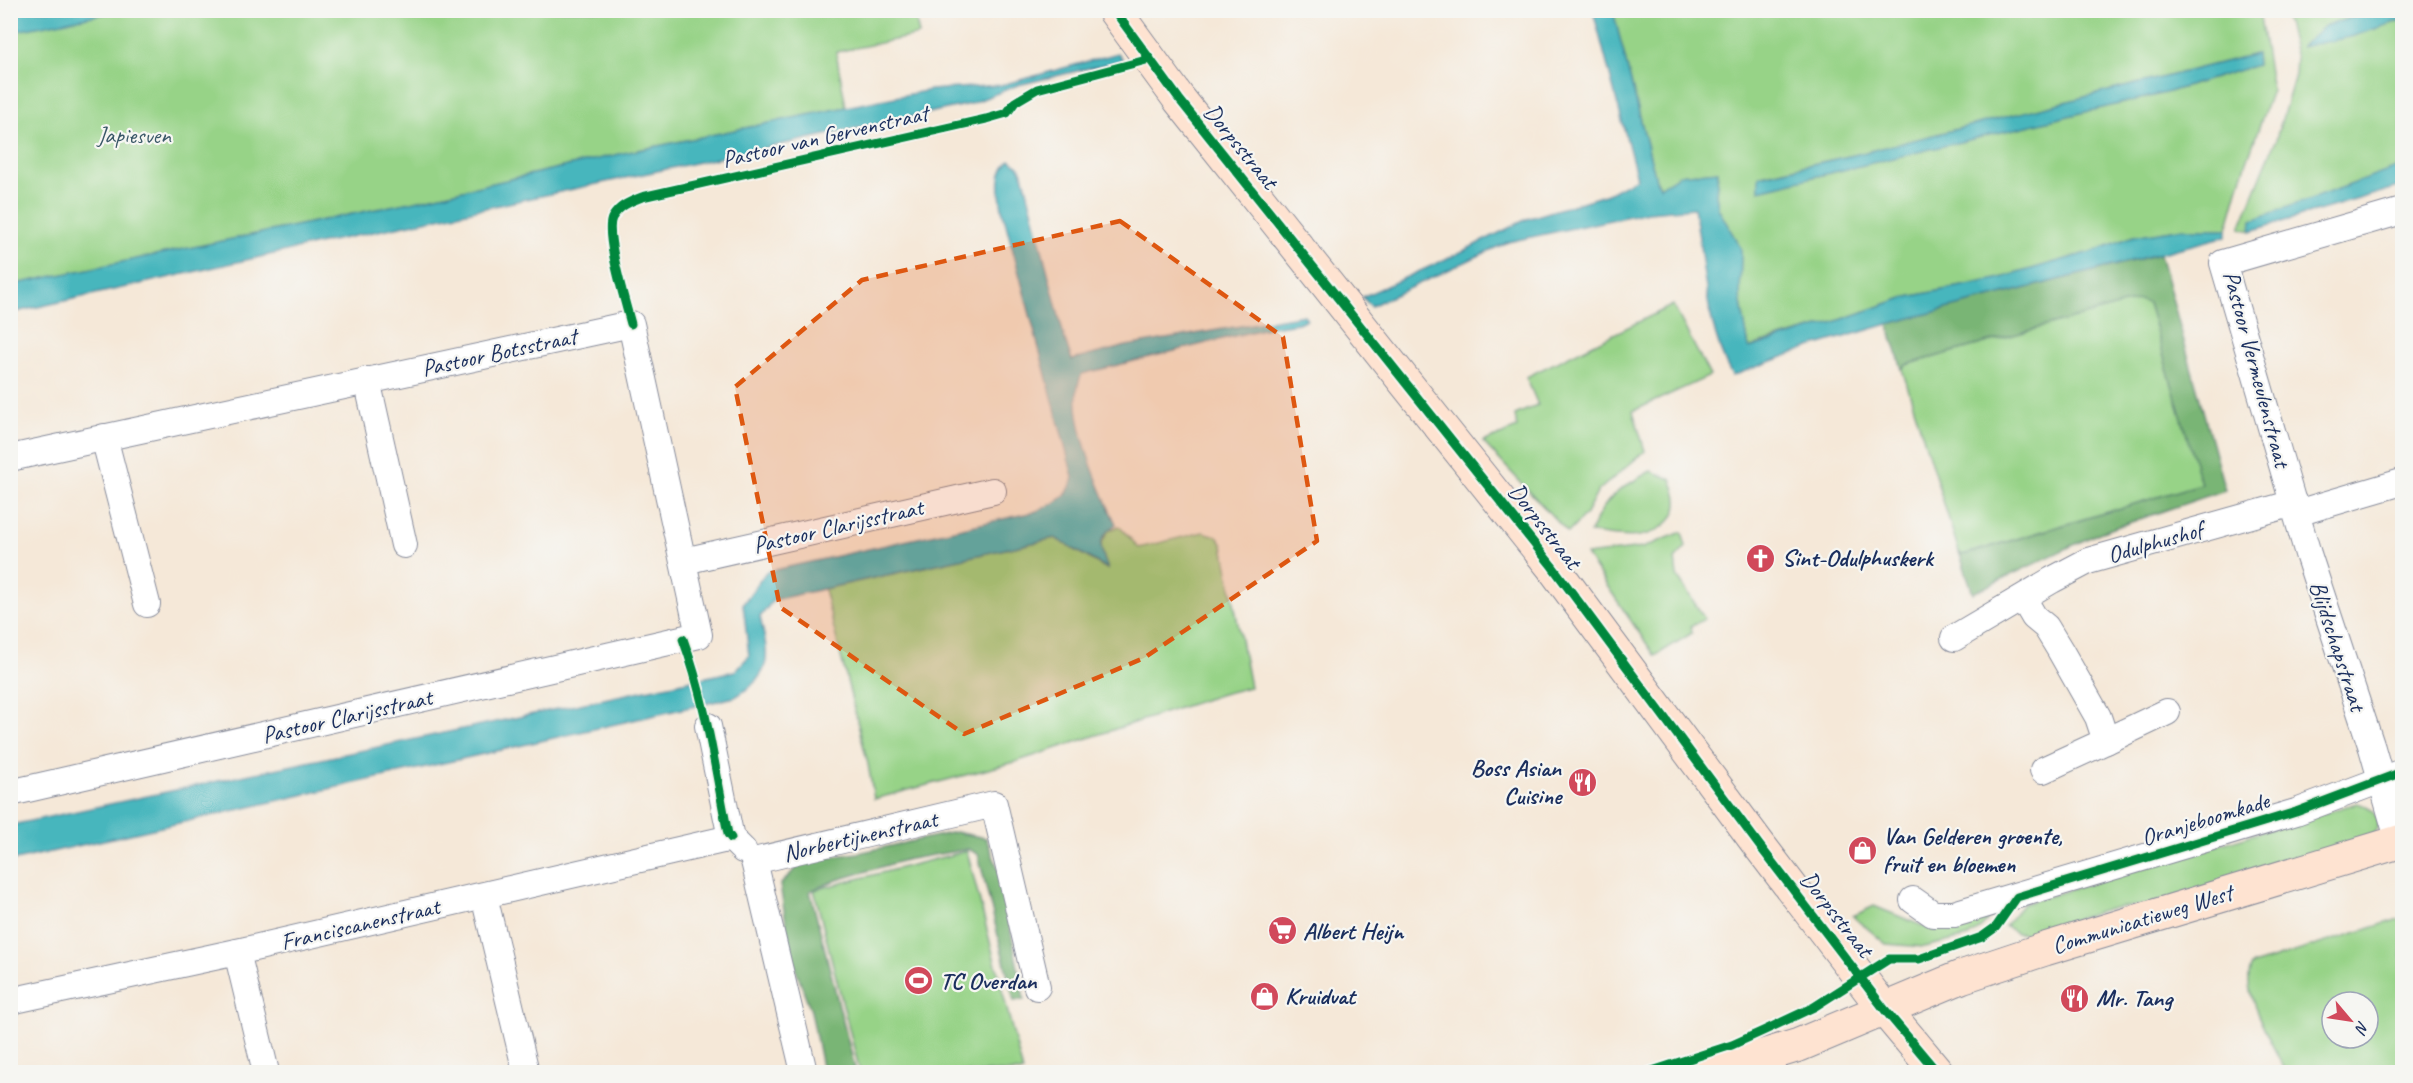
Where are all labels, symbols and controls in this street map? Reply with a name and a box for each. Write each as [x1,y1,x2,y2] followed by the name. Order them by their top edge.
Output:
[719,97,934,174] street label: Pastoor van Gervenstraat
[1197,97,1286,196] street label: Dorpsstraat
[96,120,172,150] park label: Japiesven
[2216,268,2298,472] street label: Pastoor Vermeulenstraat
[419,320,582,383] street label: Pastoor Botsstraat
[1502,477,1589,577] street label: Dorpsstraat
[750,491,928,560] street label: Pastoor Clarijsstraat
[2104,513,2211,570] street label: Odulphushof
[1745,542,1777,574] church icon: Sint-Odulphuskerk
[1782,543,1935,573] place label: Sint-Odulphuskerk
[2303,577,2374,717] street label: Blijdschapstraat
[259,681,437,750] street label: Pastoor Clarijsstraat
[1471,753,1563,811] place label: Boss Asian Cuisine
[1566,766,1598,798] restaurant icon: Boss Asian Cuisine
[2137,785,2275,853] street label: Oranjeboomkade
[780,803,942,868] street label: Norbertijnenstraat
[1883,821,2063,879] place label: Van Gelderen groente, fruit en bloemen
[1846,834,1878,866] shop icon: Van Gelderen groente, fruit en bloemen
[1794,865,1881,965] street label: Dorpsstraat
[2048,876,2239,961] street label: Communicatieweg West
[278,891,444,957] street label: Franciscanenstraat
[1266,915,1298,947] supermarket icon: Albert Heijn
[1303,916,1405,946] place label: Albert Heijn
[903,965,935,997] sports icon: TC Overdan
[940,966,1038,996] place label: TC Overdan
[1248,980,1280,1012] shop icon: Kruidvat
[1285,981,1358,1011] place label: Kruidvat
[2059,982,2091,1014] restaurant icon: Mr. Tang
[2096,983,2174,1013] place label: Mr. Tang
[2320,990,2380,1050] north arrow
[2350,1018,2373,1039] text: N

